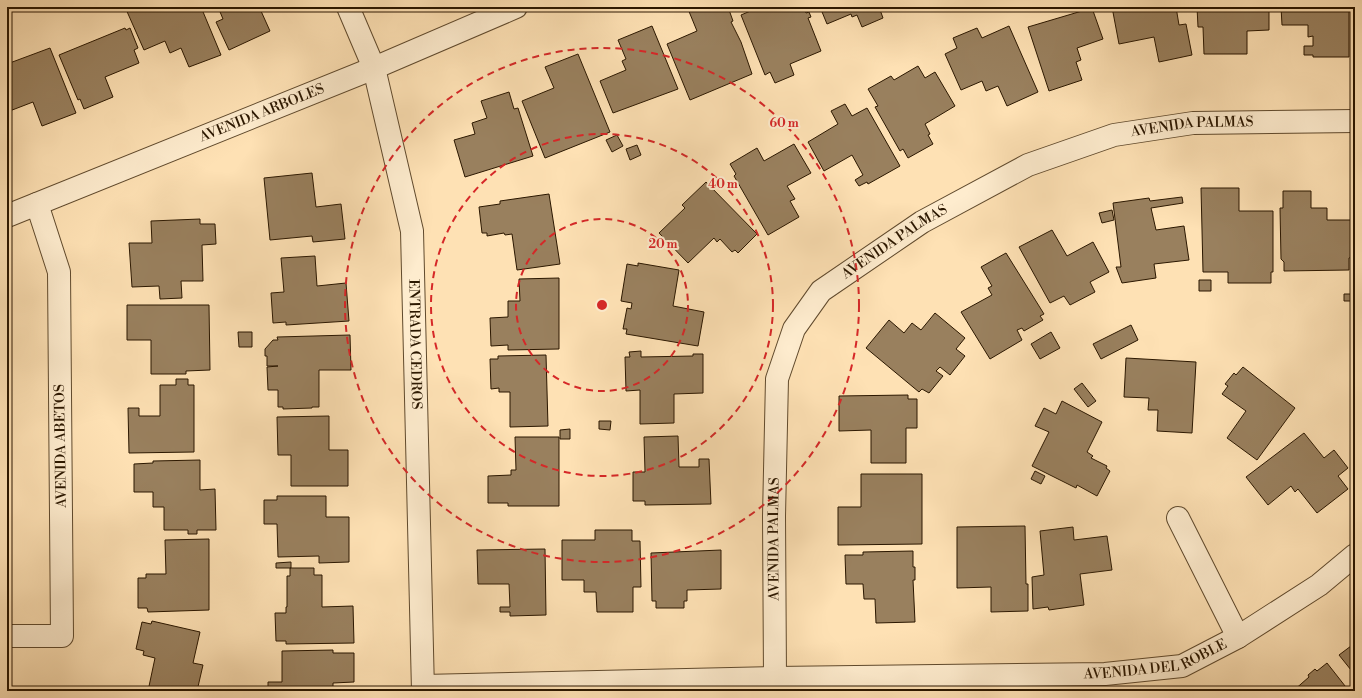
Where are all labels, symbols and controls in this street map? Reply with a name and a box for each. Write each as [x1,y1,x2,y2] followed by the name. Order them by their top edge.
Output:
[196,80,327,147] street label: AVENIDA ARBOLES
[1129,113,1254,141] street label: AVENIDA PALMAS
[769,116,799,131] text: 60 m
[708,177,738,192] text: 40 m
[837,201,951,284] street label: AVENIDA PALMAS
[648,237,678,252] text: 20 m
[404,279,425,410] street label: ENTRADA CEDROS
[595,298,609,312] centre of rings
[51,384,71,509] street label: AVENIDA ABETOS
[765,477,784,602] street label: AVENIDA PALMAS
[1083,635,1230,683] street label: AVENIDA DEL ROBLE

